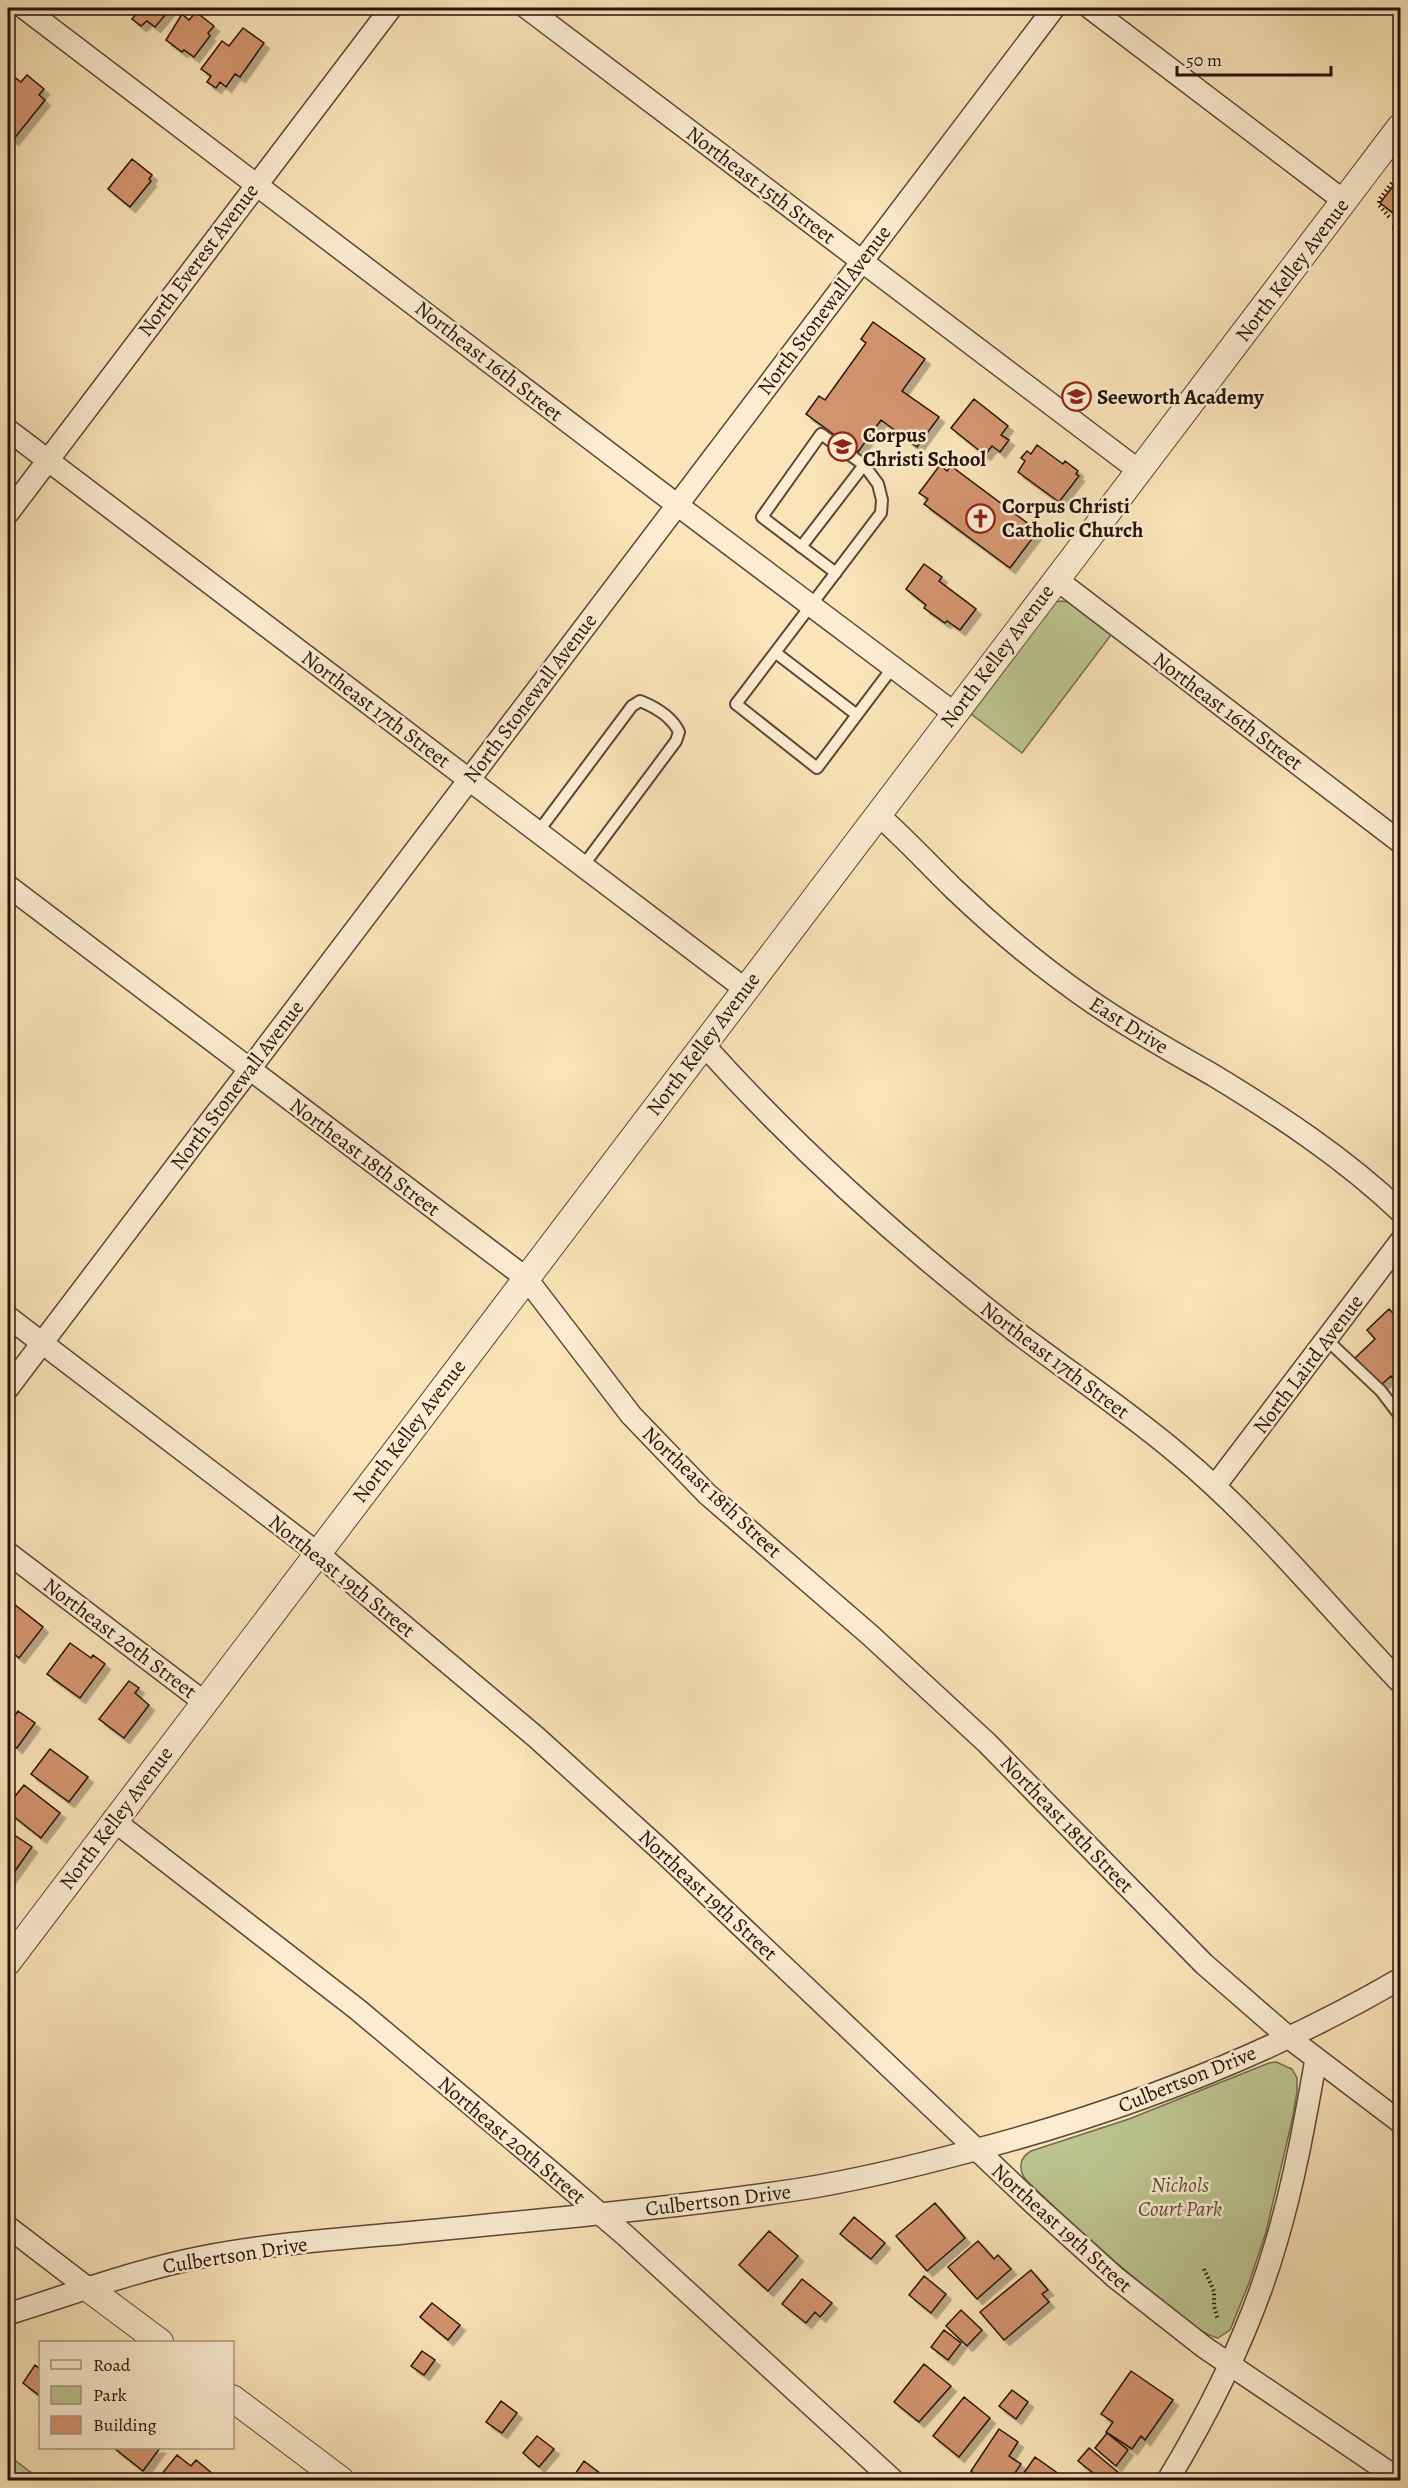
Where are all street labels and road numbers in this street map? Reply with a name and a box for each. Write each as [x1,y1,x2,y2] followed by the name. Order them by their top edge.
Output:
[681,120,841,250] street label: Northeast 15th Street
[131,178,265,342] street label: North Everest Avenue
[1229,192,1355,348] street label: North Kelley Avenue
[751,219,897,401] street label: North Stonewall Avenue
[409,294,569,428] street label: Northeast 16th Street
[934,578,1060,734] street label: North Kelley Avenue
[457,607,603,789] street label: North Stonewall Avenue
[296,644,456,774] street label: Northeast 17th Street
[1147,645,1309,777] street label: Northeast 16th Street
[640,966,766,1122] street label: North Kelley Avenue
[1084,990,1174,1060] street label: East Drive
[164,994,310,1176] street label: North Stonewall Avenue
[284,1091,446,1223] street label: Northeast 18th Street
[1246,1289,1370,1439] street label: North Laird Avenue
[975,1295,1135,1425] street label: Northeast 17th Street
[346,1353,472,1509] street label: North Kelley Avenue
[636,1420,788,1564] street label: Northeast 18th Street
[263,1508,421,1644] street label: Northeast 19th Street
[38,1571,202,1705] street label: Northeast 20th Street
[53,1740,179,1896] street label: North Kelley Avenue
[994,1749,1140,1899] street label: Northeast 18th Street
[632,1823,784,1967] street label: Northeast 19th Street
[1114,2039,1260,2119] street label: Culbertson Drive
[432,2070,592,2210] street label: Northeast 20th Street
[985,2157,1139,2299] street label: Northeast 19th Street
[644,2177,792,2223] street label: Culbertson Drive
[161,2230,309,2280] street label: Culbertson Drive

